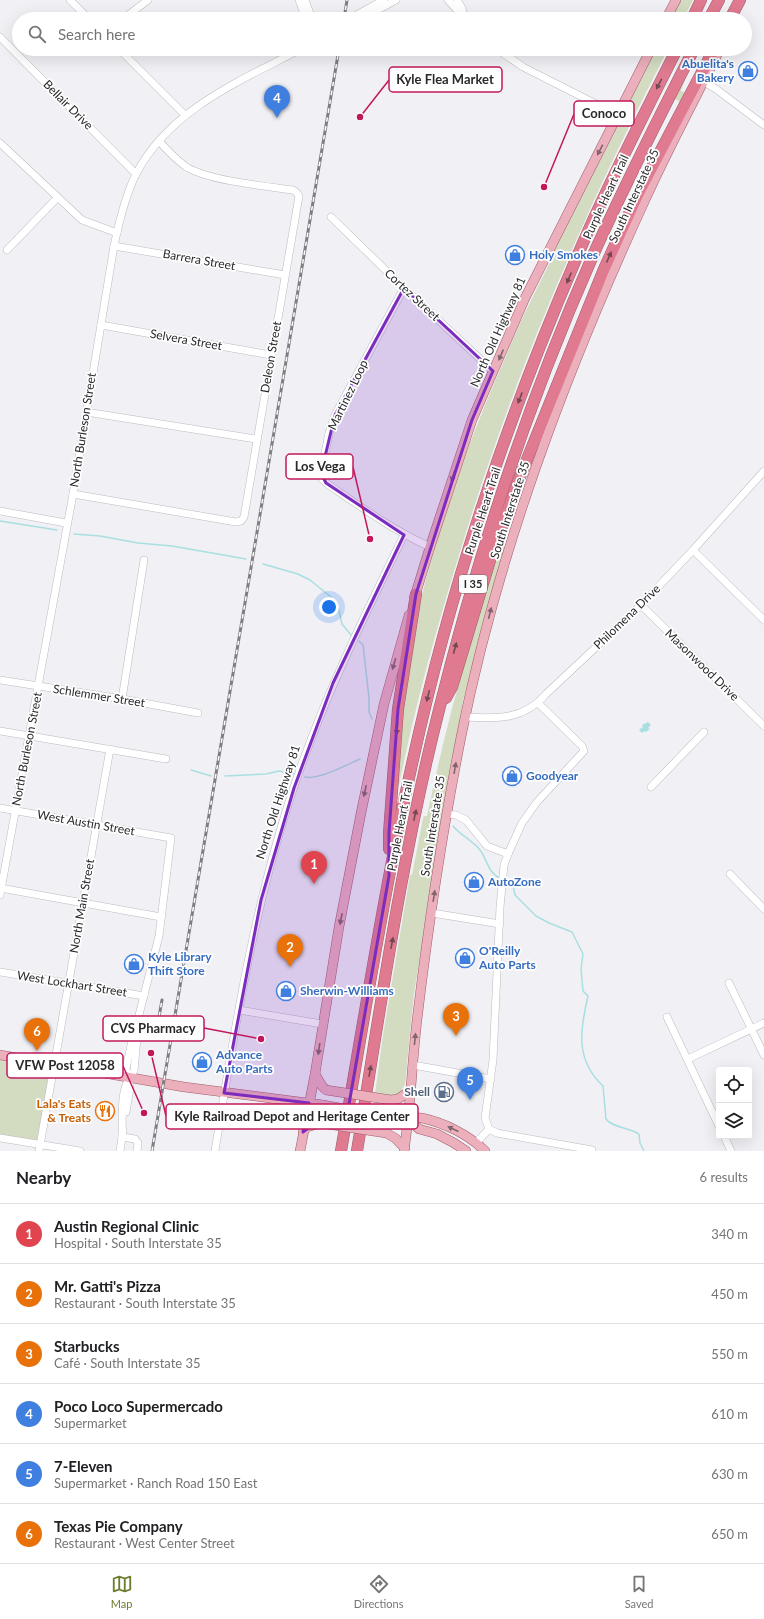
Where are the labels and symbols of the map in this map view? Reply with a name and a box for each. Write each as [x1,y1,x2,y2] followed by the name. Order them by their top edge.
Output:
[681,56,735,85] place label: Abuelita's Bakery
[737,60,759,82] shop icon: Abuelita's Bakery
[389,67,502,92] callout: Kyle Flea Market
[396,71,494,87] text: Kyle Flea Market
[40,77,96,133] street label: Bellair Drive
[656,78,662,90] one-way arrow
[264,85,290,118] pin: 4
[574,101,634,126] callout: Conoco
[582,105,627,121] text: Conoco
[597,144,603,155] one-way arrow
[605,146,662,245] street label: South Interstate 35
[579,152,632,241] street label: Purple Heart Trail
[504,244,526,266] shop icon: Holy Smokes
[162,246,237,273] street label: Barrera Street
[529,247,598,262] place label: Holy Smokes
[606,252,612,263] one-way arrow
[382,265,443,324] street label: Cortez Street
[565,272,571,284] one-way arrow
[466,274,529,389] street label: North Old Highway 81
[257,319,284,394] street label: Deleon Street
[149,326,224,353] street label: Selvera Street
[497,349,503,361] one-way arrow
[324,357,371,432] street label: Martinez Loop
[66,371,99,488] street label: North Burleson Street
[517,393,523,405] one-way arrow
[286,454,353,479] callout: Los Vega
[295,458,345,474] text: Los Vega
[487,459,532,561] street label: South Interstate 35
[461,465,504,557] street label: Purple Heart Trail
[450,470,456,482] one-way arrow
[459,575,487,593] road number: I 35
[590,581,663,652] street label: Philomena Drive
[319,597,339,617] your location
[488,607,494,620] one-way arrow
[662,626,742,704] street label: Masonwood Drive
[452,642,458,654] one-way arrow
[391,659,397,671] one-way arrow
[52,681,147,710] street label: Schlemmer Street
[8,690,45,807] street label: North Burleson Street
[424,690,430,702] one-way arrow
[393,723,400,735] one-way arrow
[252,743,303,861] street label: North Old Highway 81
[452,761,458,774] one-way arrow
[501,765,523,787] shop icon: Goodyear
[526,768,579,783] place label: Goodyear
[417,774,448,877] street label: South Interstate 35
[383,780,416,872] street label: Purple Heart Trail
[362,785,368,797] one-way arrow
[36,807,137,839] street label: West Austin Street
[412,809,418,821] one-way arrow
[301,851,327,884] pin: 1
[66,857,97,954] street label: North Main Street
[463,871,485,893] shop icon: AutoZone
[487,874,542,889] place label: AutoZone
[431,890,437,902] one-way arrow
[337,912,343,925] one-way arrow
[277,934,303,967] pin: 2
[389,937,395,949] one-way arrow
[478,943,536,972] place label: O'Reilly Auto Parts
[454,947,476,969] shop icon: O'Reilly Auto Parts
[148,949,212,978] place label: Kyle Library Thift Store
[123,953,145,975] shop icon: Kyle Library Thift Store
[16,967,129,1000] street label: West Lockhart Street
[275,980,297,1002] shop icon: Sherwin-Williams
[300,983,394,998] place label: Sherwin-Williams
[443,1003,469,1036] pin: 3
[103,1016,204,1041] callout: CVS Pharmacy
[24,1018,50,1051] pin: 6
[110,1020,196,1036] text: CVS Pharmacy
[412,1032,418,1045] one-way arrow
[316,1043,322,1055] one-way arrow
[215,1047,273,1076] place label: Advance Auto Parts
[191,1051,213,1073] shop icon: Advance Auto Parts
[7,1053,123,1078] callout: VFW Post 12058
[14,1057,115,1073] text: VFW Post 12058
[367,1065,373,1077] one-way arrow
[457,1067,483,1100] pin: 5
[433,1081,455,1103] fuel station icon: Shell
[404,1084,430,1099] place label: Shell
[37,1096,91,1125] place label: Lala's Eats & Treats
[94,1100,116,1122] restaurant icon: Lala's Eats & Treats
[166,1104,418,1129] callout: Kyle Railroad Depot and Heritage Center
[174,1108,410,1124] text: Kyle Railroad Depot and Heritage Center
[447,1126,458,1132] one-way arrow

